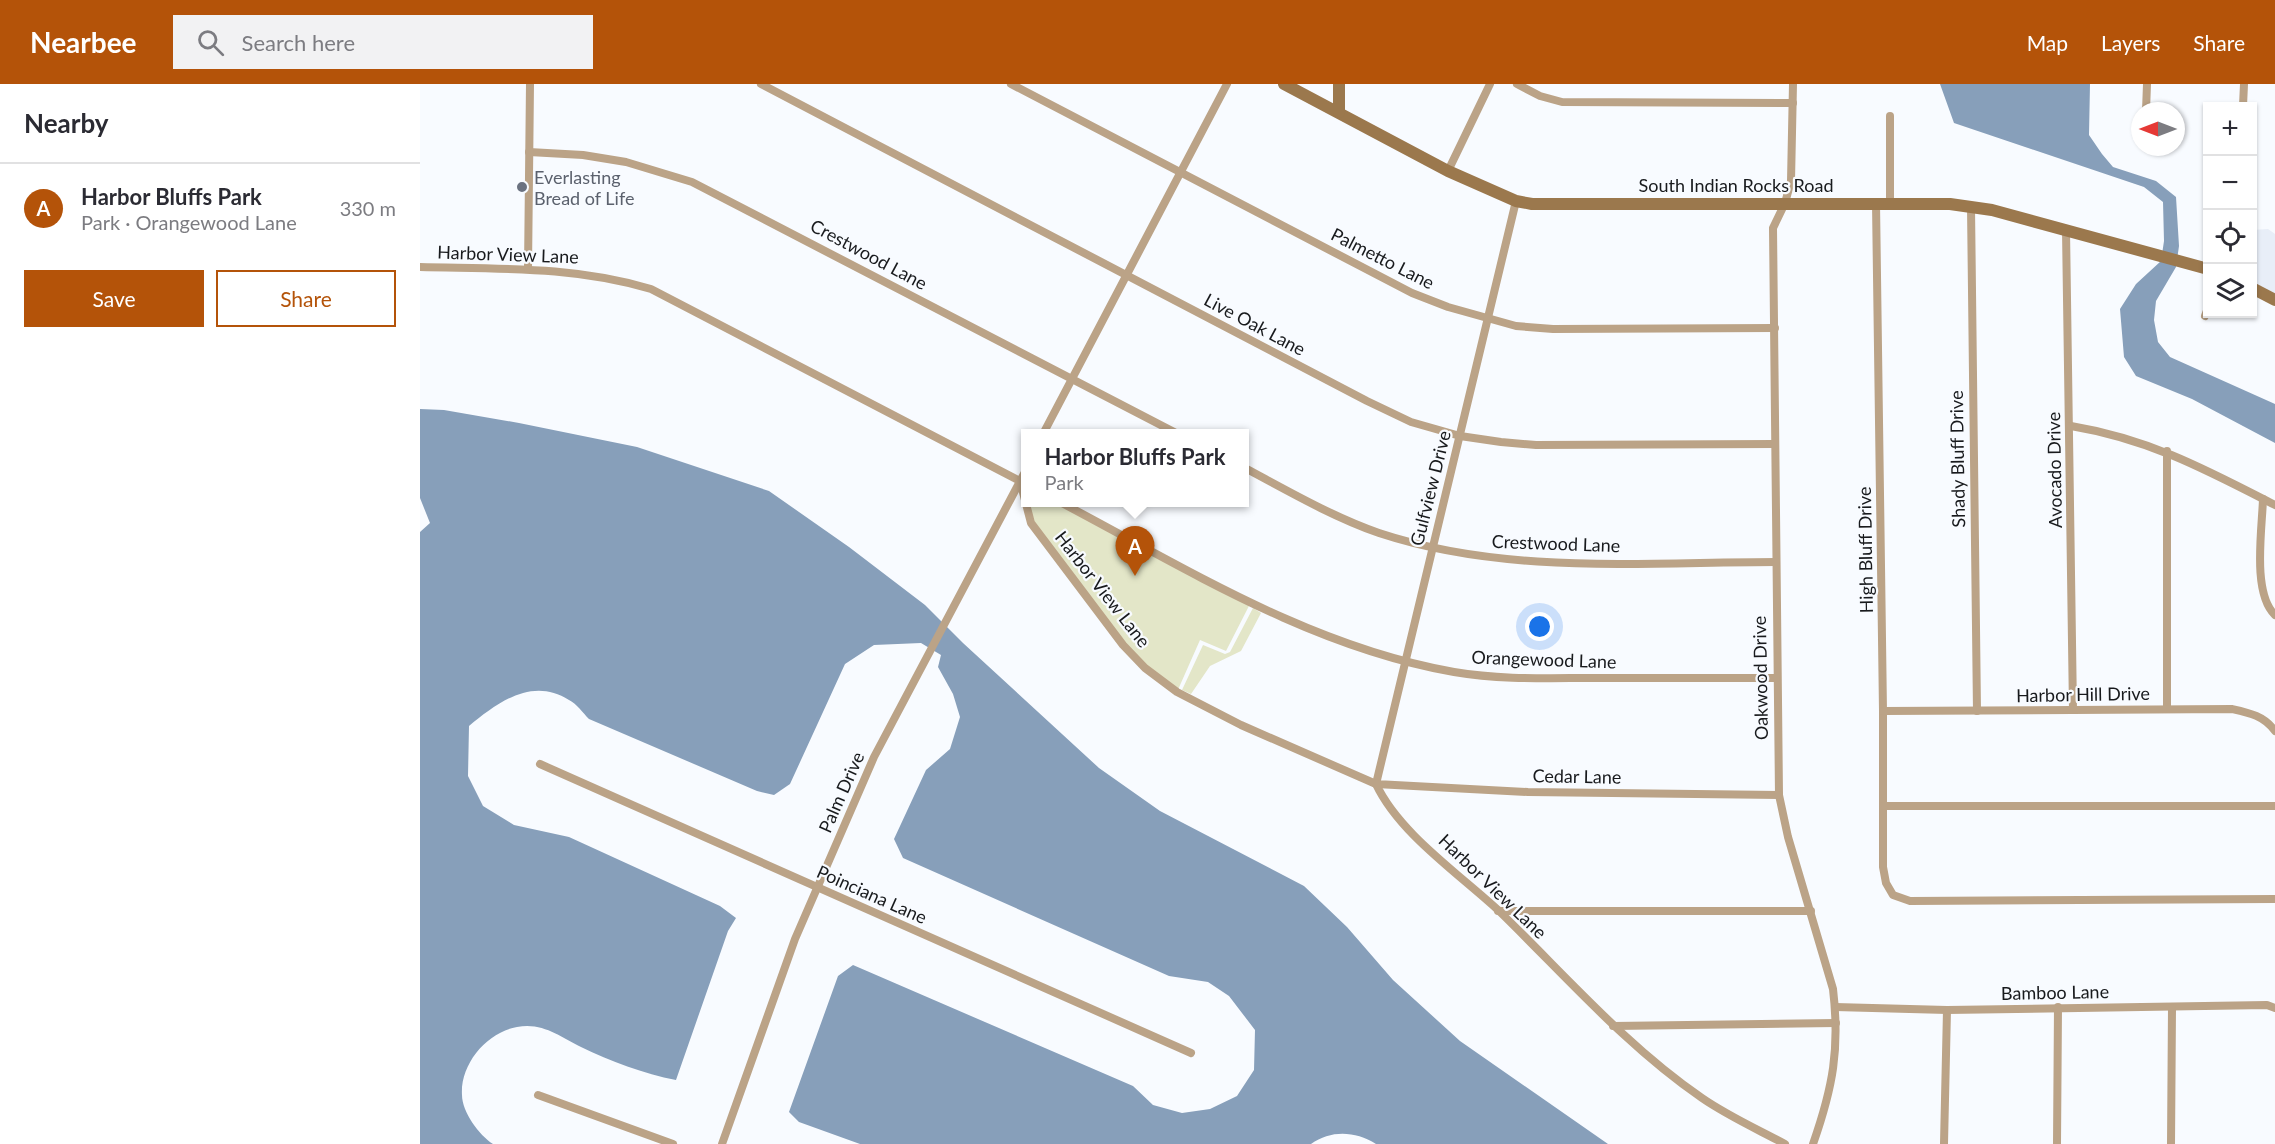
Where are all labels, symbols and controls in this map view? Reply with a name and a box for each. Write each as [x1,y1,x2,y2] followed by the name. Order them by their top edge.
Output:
[173,15,593,69] search box
[30,25,137,59] text: Nearbee
[194,26,227,59] icon: search
[242,29,355,56] text: Search here
[2027,30,2068,55] text: Map
[2101,30,2160,55] text: Layers
[2193,30,2245,55] text: Share
[2131,102,2185,156] north arrow
[2203,102,2257,318] map controls
[2203,102,2257,156] button: +
[24,107,109,139] text: Nearby
[2203,156,2257,210] button: −
[534,166,634,209] place label: Everlasting Bread of Life
[1639,174,1833,196] street label: South Indian Rocks Road
[515,180,529,194] marker: Everlasting Bread of Life
[81,183,262,210] text: Harbor Bluffs Park
[37,196,50,220] text: A
[340,196,396,220] text: 330 m
[81,210,297,234] text: Park · Orangewood Lane
[2203,210,2257,264] button: locate
[807,214,931,294] street label: Crestwood Lane
[1328,223,1438,293] street label: Palmetto Lane
[437,241,579,267] street label: Harbor View Lane
[2203,264,2257,318] button: layers
[24,270,204,327] button: Save
[216,270,396,327] button: Share
[1201,288,1309,360] street label: Live Oak Lane
[1945,390,1969,528] street label: Shady Bluff Drive
[2042,412,2066,528] street label: Avocado Drive
[1405,428,1455,548] street label: Gulfview Drive
[1021,429,1249,507] popup
[1045,443,1225,470] text: Harbor Bluffs Park
[1045,470,1084,494] text: Park
[1853,486,1877,614] street label: High Bluff Drive
[1116,526,1154,576] pin: A
[1051,527,1155,651] street label: Harbor View Lane
[1491,530,1621,556] street label: Crestwood Lane
[1525,612,1554,641] your location
[1748,616,1772,740] street label: Oakwood Drive
[1471,645,1617,673] street label: Orangewood Lane
[2016,682,2150,706] street label: Harbor Hill Drive
[813,748,869,836] street label: Palm Drive
[1532,764,1622,788] street label: Cedar Lane
[1434,829,1552,943] street label: Harbor View Lane
[814,860,930,928] street label: Poinciana Lane
[2001,980,2109,1004] street label: Bamboo Lane

